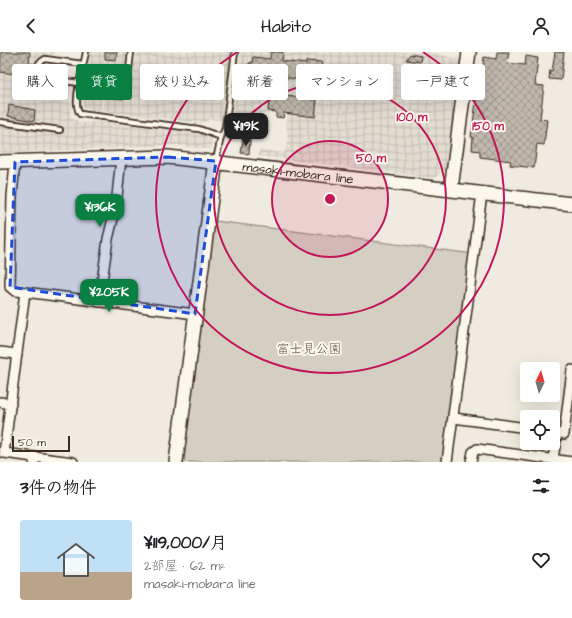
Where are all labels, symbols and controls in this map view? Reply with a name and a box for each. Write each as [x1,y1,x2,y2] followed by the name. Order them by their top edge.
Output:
[261,14,311,39] text: Habito
[20,15,42,37] icon: back
[530,15,552,37] icon: person
[12,64,68,100] chip: 購入
[76,64,132,100] chip: 賃貸
[140,64,224,100] chip: 絞り込み
[232,64,288,100] chip: 新着
[296,64,393,100] chip: マンション
[401,64,485,100] chip: 一戸建て
[397,109,428,126] text: 100 m
[218,113,274,147] pin: ¥119K
[233,117,259,135] text: ¥119K
[472,118,505,135] text: 150 m
[356,150,387,167] text: 50 m
[241,158,355,189] street label: masaki-mobara line
[323,192,337,206] centre of rings
[72,194,128,228] pin: ¥136K
[84,198,116,216] text: ¥136K
[81,279,137,313] pin: ¥205K
[89,283,129,301] text: ¥205K
[276,340,342,358] park label: 富士見公園
[520,362,560,402] north arrow
[520,362,560,450] map controls
[520,410,560,450] button: locate
[12,434,70,453] scale bar
[18,435,46,450] text: 50 m
[530,475,552,497] icon: filters
[20,476,97,500] text: 3件の物件
[144,531,227,555] text: ¥119,000/月
[52,536,100,584] icon: home
[530,549,552,571] icon: heart
[144,557,225,575] text: 2部屋 · 62 m²
[144,575,256,593] text: masaki-mobara line

